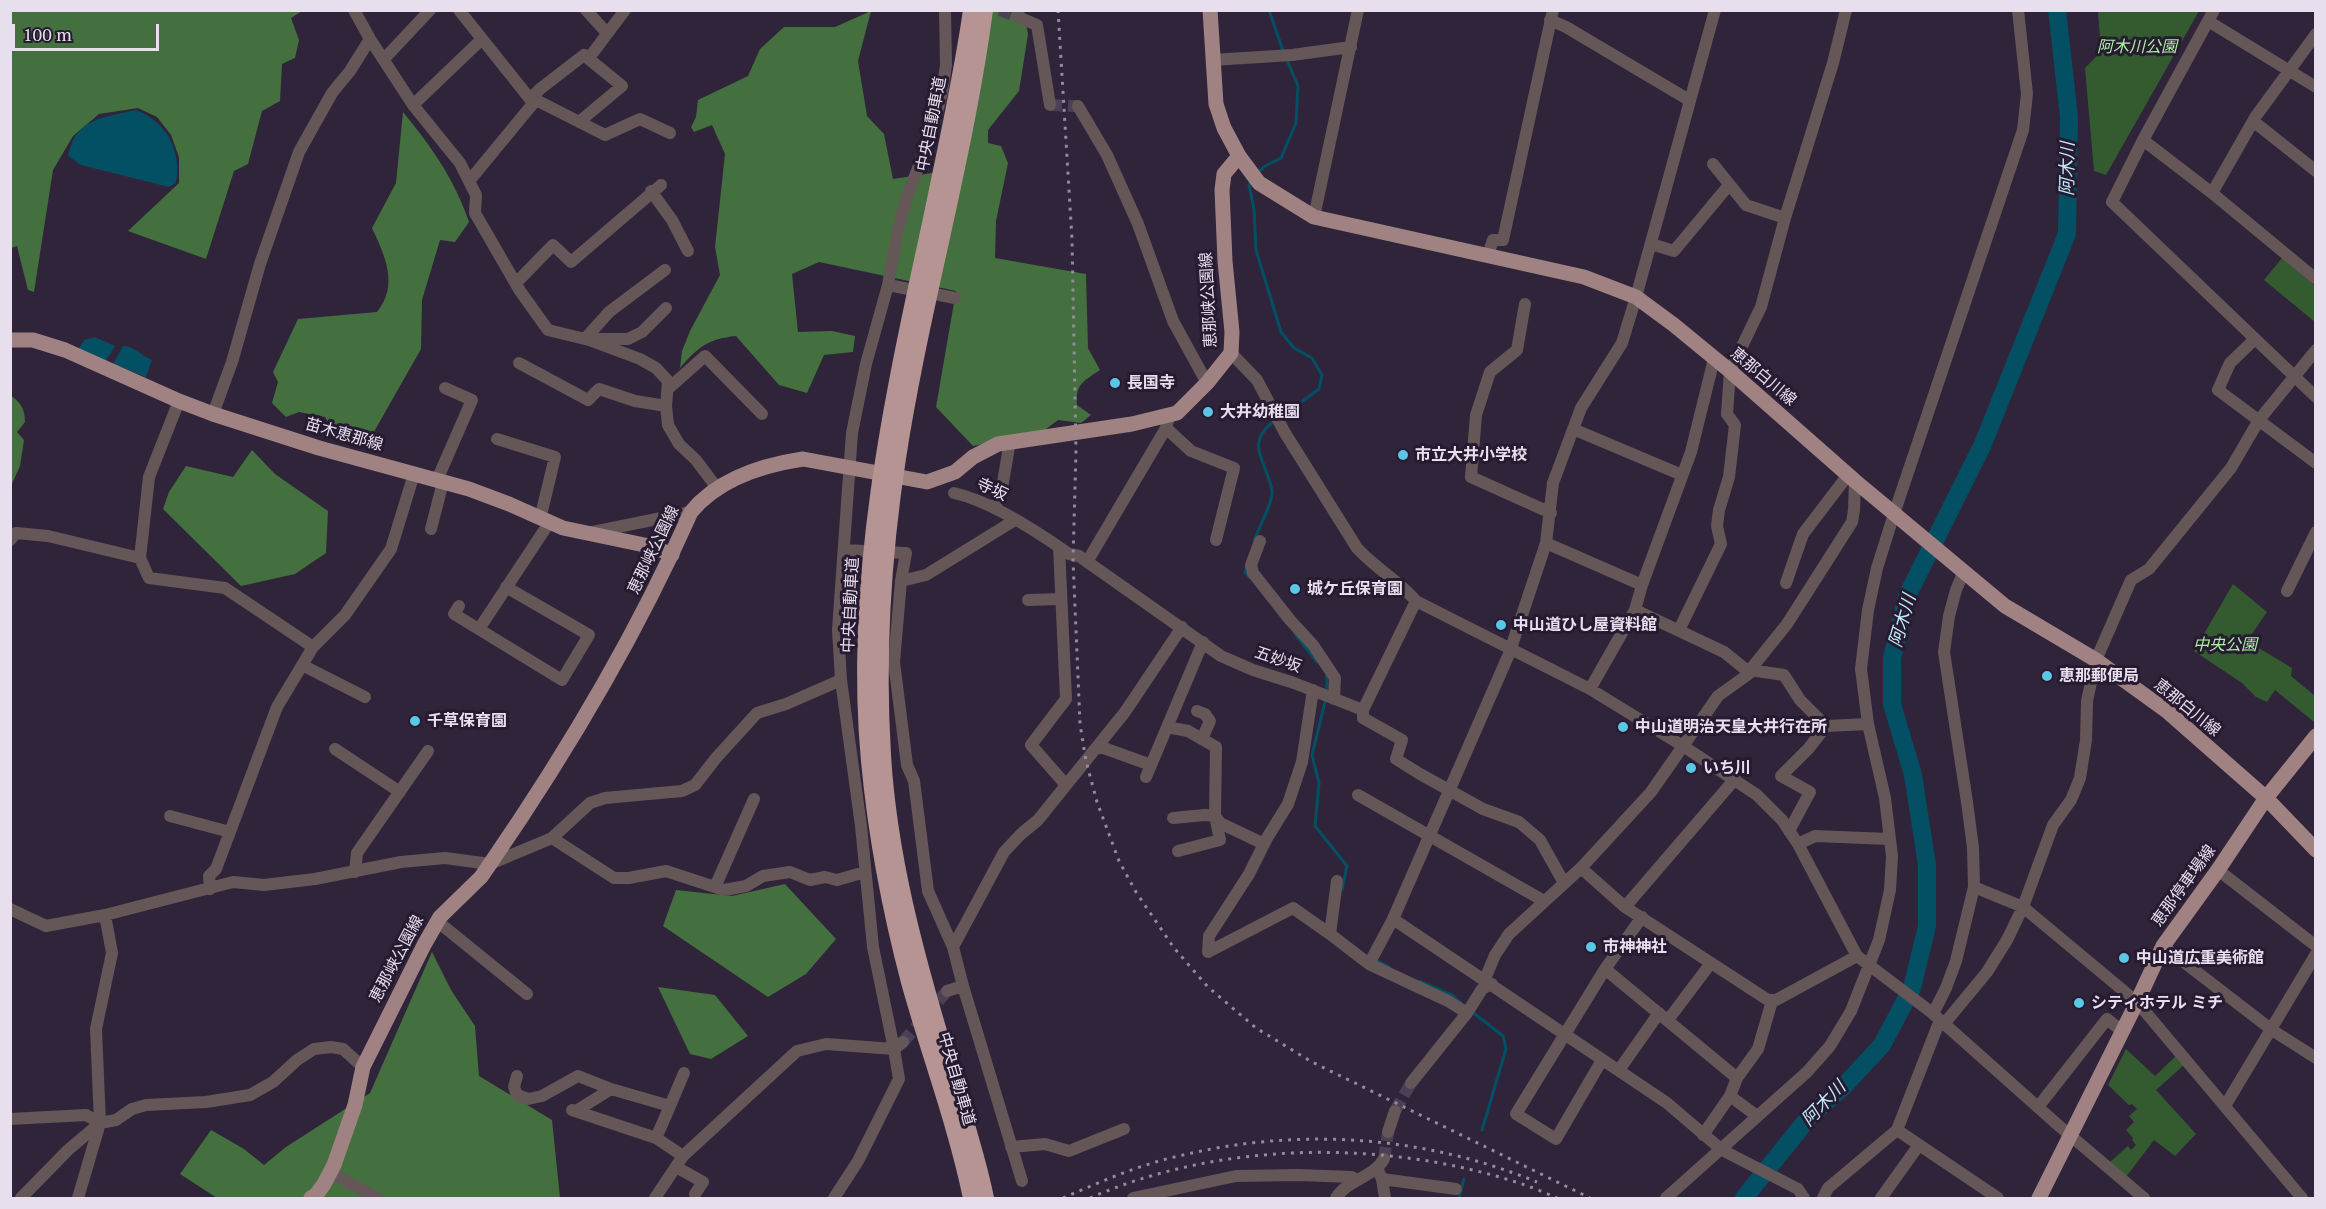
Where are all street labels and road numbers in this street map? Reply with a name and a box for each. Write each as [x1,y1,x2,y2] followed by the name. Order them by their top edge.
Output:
[913,75,951,173] street label: 中央自動車道
[1197,252,1221,348] street label: 恵那峡公園線
[1726,344,1800,410] street label: 恵那白川線
[303,415,385,455] street label: 苗木恵那線
[973,475,1011,505] street label: 寺坂
[624,503,684,597] street label: 恵那峡公園線
[839,557,863,653] street label: 中央自動車道
[1252,643,1304,677] street label: 五妙坂
[2150,675,2224,741] street label: 恵那白川線
[2148,842,2220,930] street label: 恵那停車場線
[366,912,428,1006] street label: 恵那峡公園線
[934,1030,978,1128] street label: 中央自動車道

